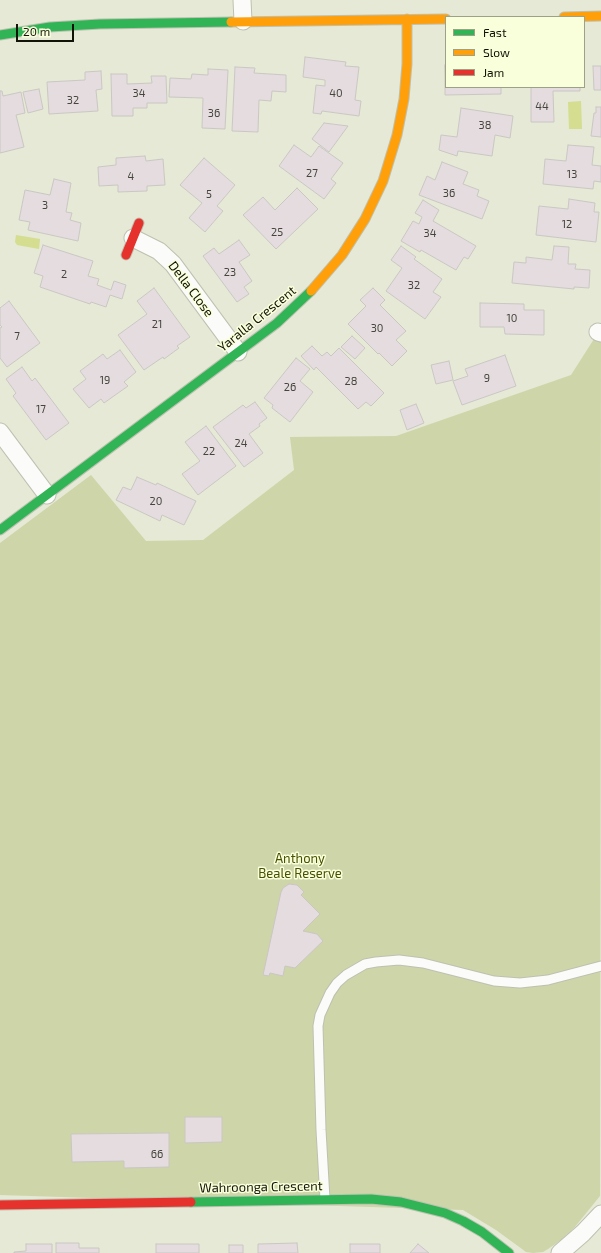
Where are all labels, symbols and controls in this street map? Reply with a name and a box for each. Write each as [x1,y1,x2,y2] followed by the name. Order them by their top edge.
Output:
[18,16,76,42] scale bar
[445,16,585,88] legend
[23,24,50,38] text: 20 m
[483,25,506,39] text: Fast
[483,45,510,59] text: Slow
[483,65,504,79] text: Jam
[133,86,145,100] house number: 34
[329,86,343,100] house number: 40
[67,93,79,107] house number: 32
[535,99,549,113] house number: 44
[208,106,220,120] house number: 36
[479,118,491,132] house number: 38
[306,166,318,180] house number: 27
[567,167,577,181] house number: 13
[128,169,134,183] house number: 4
[443,186,455,200] house number: 36
[206,187,212,201] house number: 5
[42,198,48,212] house number: 3
[562,217,572,231] house number: 12
[271,225,283,239] house number: 25
[424,226,436,240] house number: 34
[165,258,217,320] street label: Della Close
[224,265,236,279] house number: 23
[61,267,67,281] house number: 2
[408,278,420,292] house number: 32
[215,283,299,355] street label: Yaralla Crescent
[506,311,518,325] house number: 10
[152,317,162,331] house number: 21
[371,321,383,335] house number: 30
[14,329,20,343] house number: 7
[484,371,490,385] house number: 9
[100,373,110,387] house number: 19
[345,374,357,388] house number: 28
[284,380,296,394] house number: 26
[36,402,46,416] house number: 17
[235,436,247,450] house number: 24
[203,444,215,458] house number: 22
[150,494,162,508] house number: 20
[258,851,342,882] park label: Anthony Beale Reserve
[151,1147,163,1161] house number: 66
[199,1178,323,1196] street label: Wahroonga Crescent

